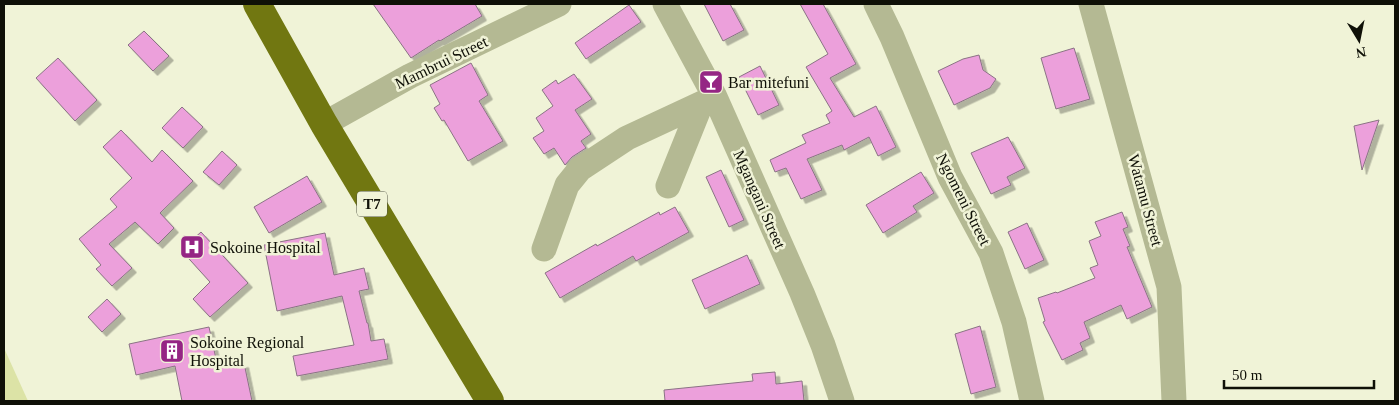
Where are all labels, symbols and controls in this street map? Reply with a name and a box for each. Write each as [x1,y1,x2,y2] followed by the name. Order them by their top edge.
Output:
[1334,15,1384,65] north arrow
[392,32,491,92] street label: Mambrui Street
[1355,44,1367,61] text: N
[698,69,724,95] bar icon: Bar mitefuni
[728,74,810,91] place label: Bar mitefuni
[729,147,789,252] street label: Mgangani Street
[932,150,994,249] street label: Ngomeni Street
[1125,152,1166,248] street label: Watamu Street
[357,192,387,216] road number: T7
[179,234,205,260] hospital icon: Sokoine Hospital
[210,239,321,257] place label: Sokoine Hospital
[190,334,305,370] place label: Sokoine Regional Hospital
[159,338,185,364] building icon: Sokoine Regional Hospital
[1224,358,1374,390] scale bar
[1232,367,1263,383] text: 50 m

